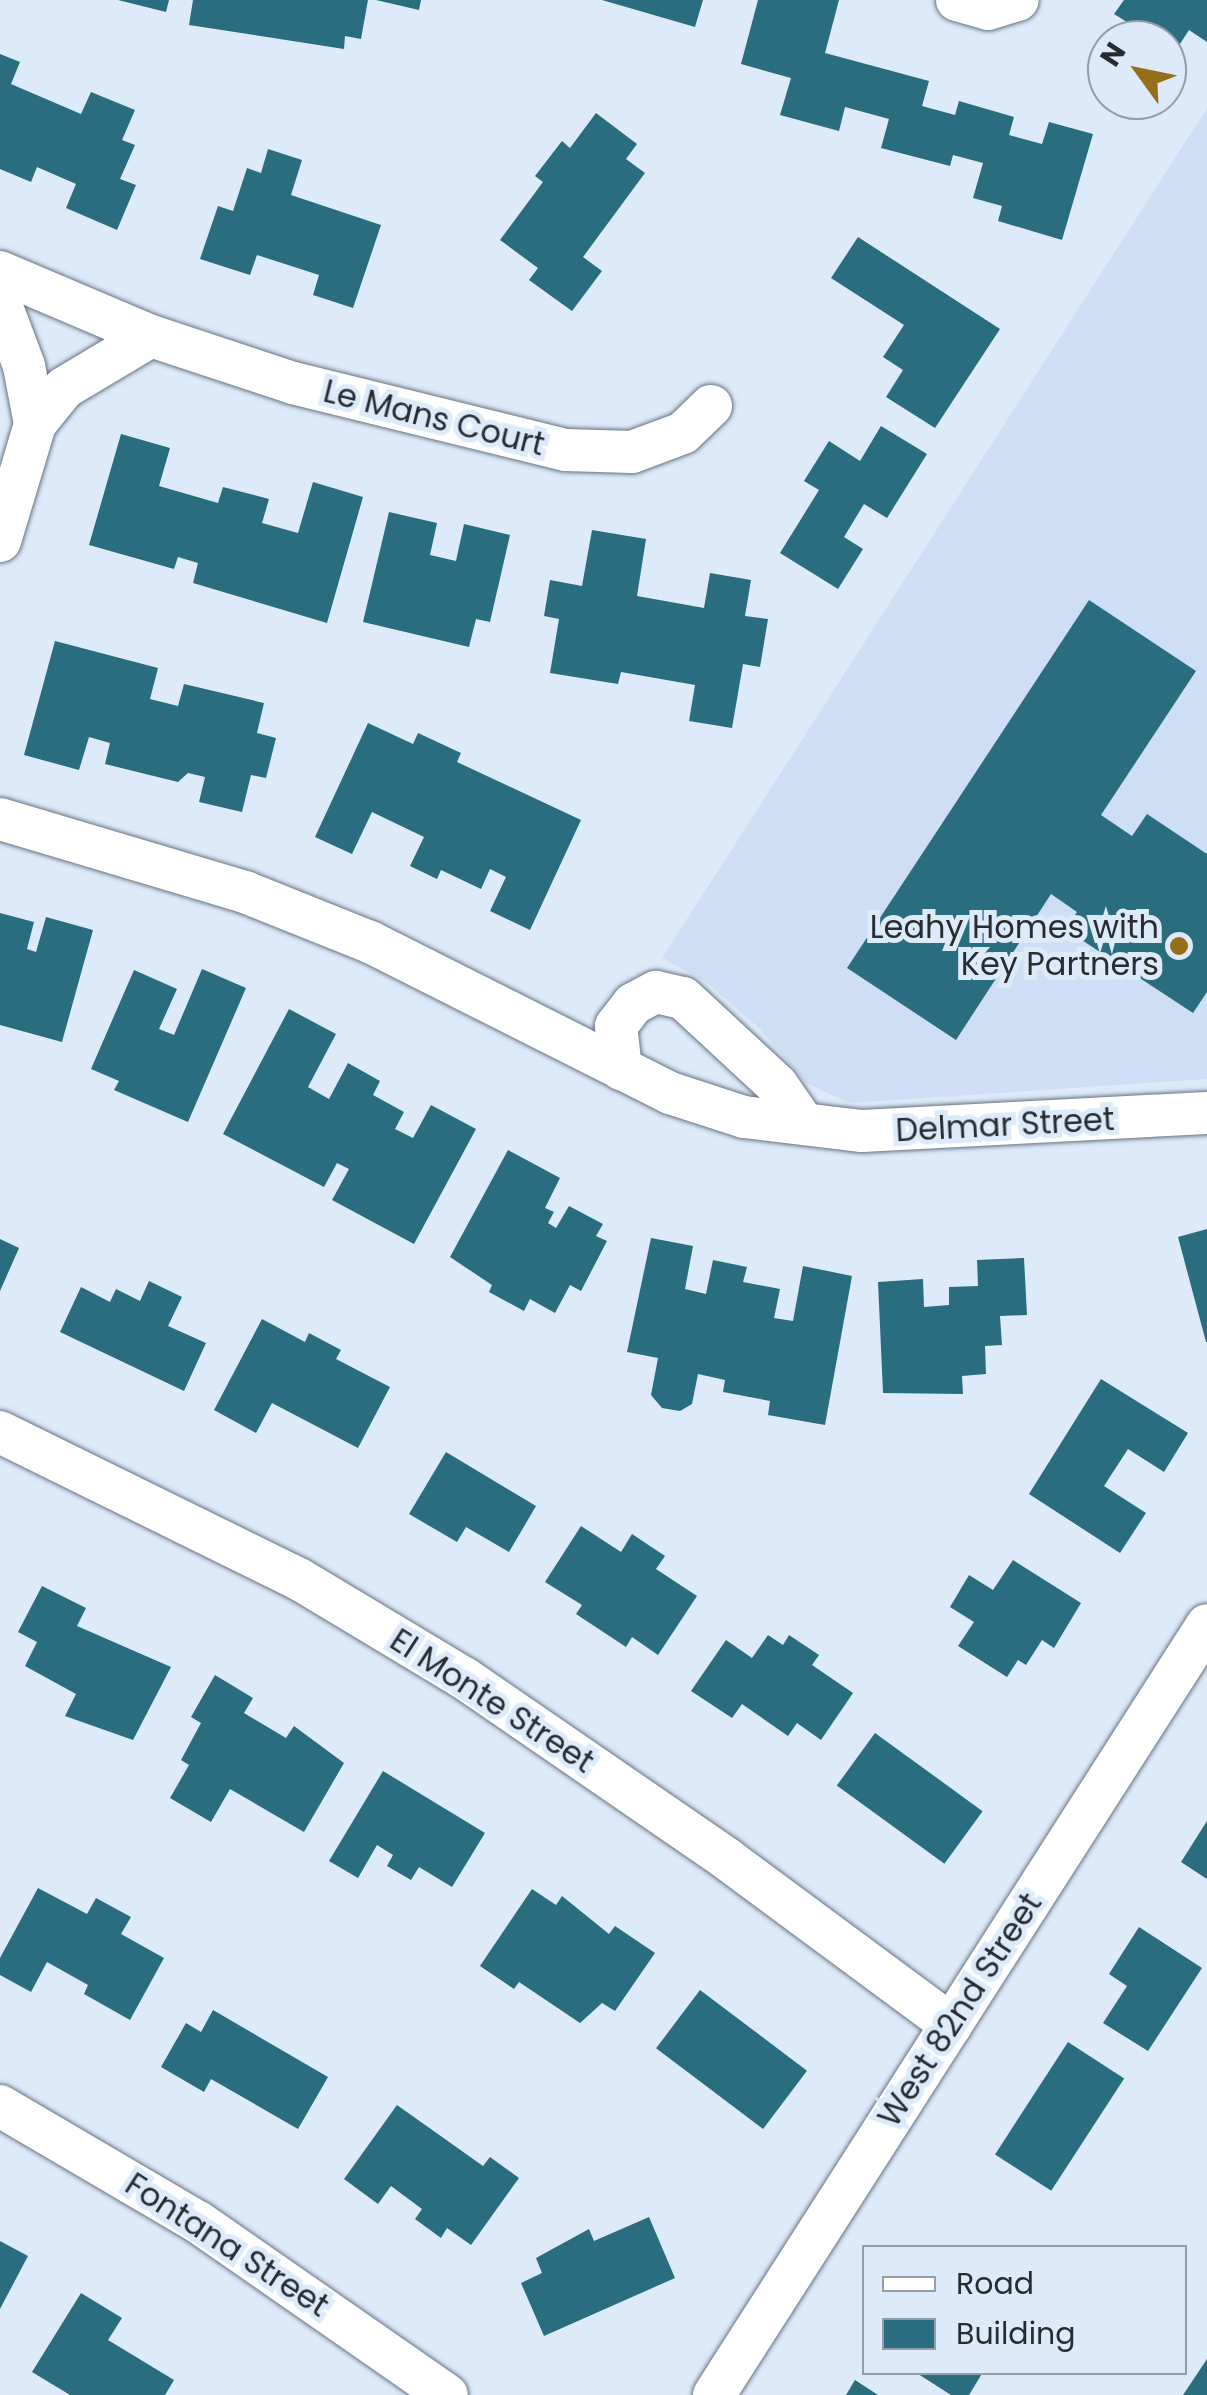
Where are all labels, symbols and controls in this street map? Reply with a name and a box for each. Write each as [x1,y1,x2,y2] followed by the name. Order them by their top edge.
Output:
[1087,20,1187,120] north arrow
[1091,35,1135,74] text: N
[320,372,548,464] street label: Le Mans Court
[870,909,1159,984] place label: Leahy Homes with Key Partners
[1168,935,1190,957] marker: Leahy Homes with Key Partners
[895,1100,1115,1150] street label: Delmar Street
[383,1621,601,1781] street label: El Monte Street
[870,1886,1050,2134] street label: West 82nd Street
[118,2165,336,2325] street label: Fontana Street
[862,2245,1187,2375] legend
[956,2262,1034,2305] text: Road
[956,2312,1076,2355] text: Building

